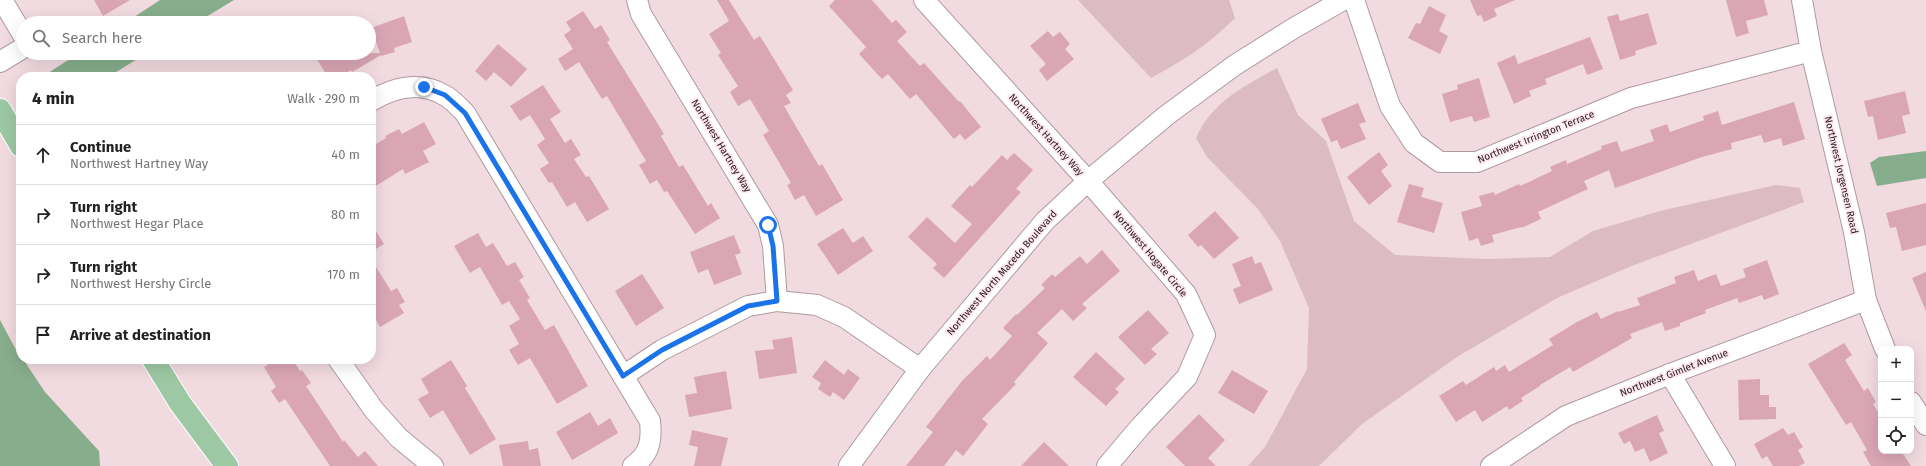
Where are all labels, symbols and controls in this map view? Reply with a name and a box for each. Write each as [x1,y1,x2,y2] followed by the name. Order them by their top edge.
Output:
[16,16,376,60] search box
[30,27,52,49] icon: search
[62,29,142,47] text: Search here
[415,78,433,96] route end
[32,88,75,109] text: 4 min
[287,91,360,106] text: Walk · 290 m
[1006,91,1086,179] street label: Northwest Hartney Way
[688,97,754,195] street label: Northwest Hartney Way
[1476,108,1596,166] street label: Northwest Irrington Terrace
[1822,115,1860,235] street label: Northwest Jorgensen Road
[70,138,131,156] text: Continue
[32,144,54,166] icon: ahead
[331,147,360,162] text: 40 m
[70,156,208,171] text: Northwest Hartney Way
[70,198,137,216] text: Turn right
[32,204,54,226] icon: right
[331,207,360,222] text: 80 m
[944,208,1060,338] street label: Northwest North Macedo Boulevard
[1110,208,1190,300] street label: Northwest Hogate Circle
[70,216,204,231] text: Northwest Hegar Place
[759,216,777,234] route start
[70,258,137,276] text: Turn right
[32,264,54,286] icon: right
[327,267,360,282] text: 170 m
[70,276,211,291] text: Northwest Hershy Circle
[32,324,54,346] icon: arrive
[70,326,211,344] text: Arrive at destination
[1878,346,1914,454] map controls
[1878,346,1914,382] button: +
[1618,347,1730,399] street label: Northwest Gimlet Avenue
[1878,382,1914,418] button: −
[1878,418,1914,454] button: locate

